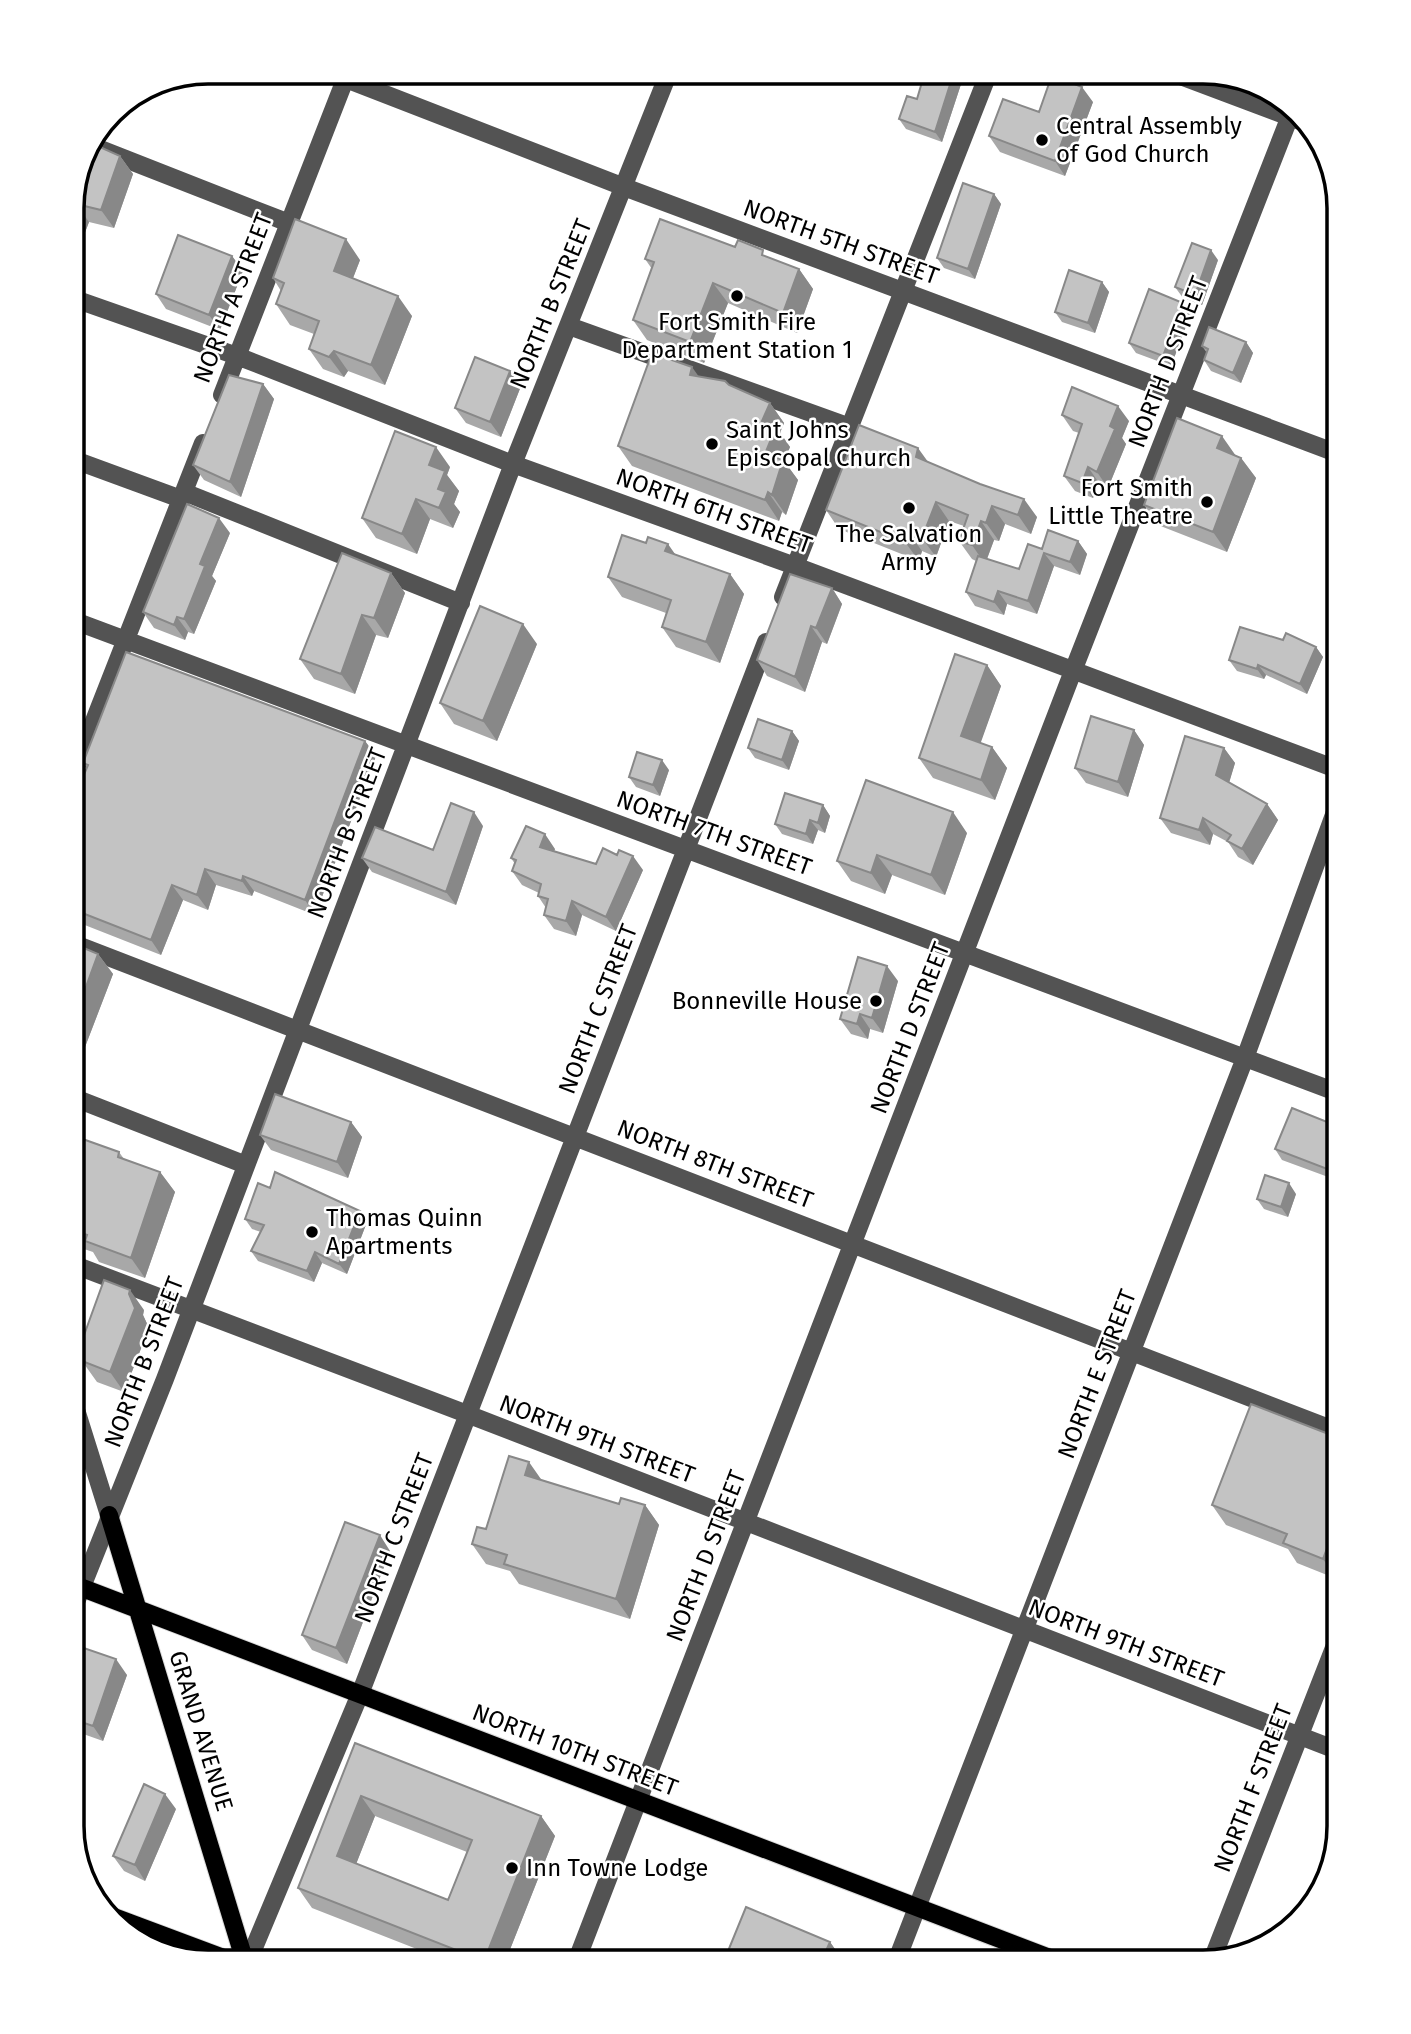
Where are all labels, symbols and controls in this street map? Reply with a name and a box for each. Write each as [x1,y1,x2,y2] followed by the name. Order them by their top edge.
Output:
[1056,112,1242,168] place label: Central Assembly of God Church
[1034,132,1050,148] marker: Central Assembly of God Church
[739,194,943,291] street label: NORTH 5TH STREET
[188,209,279,387] street label: NORTH A STREET
[504,214,598,393] street label: NORTH B STREET
[1122,272,1214,452] street label: NORTH D STREET
[729,288,745,304] marker: Fort Smith Fire Department Station 1
[621,308,853,364] place label: Fort Smith Fire Department Station 1
[726,416,911,472] place label: Saint Johns Episcopal Church
[704,436,720,452] marker: Saint Johns Episcopal Church
[612,463,816,560] street label: NORTH 6TH STREET
[1048,474,1193,530] place label: Fort Smith Little Theatre
[1199,494,1215,510] marker: Fort Smith Little Theatre
[901,500,917,516] marker: The Salvation Army
[836,520,982,576] place label: The Salvation Army
[302,743,393,922] street label: NORTH B STREET
[613,785,816,881] street label: NORTH 7TH STREET
[553,920,643,1098] street label: NORTH C STREET
[864,938,956,1118] street label: NORTH D STREET
[672,987,862,1015] place label: Bonneville House
[868,993,884,1009] marker: Bonneville House
[613,1114,817,1214] street label: NORTH 8TH STREET
[326,1204,483,1260] place label: Thomas Quinn Apartments
[304,1224,320,1240] marker: Thomas Quinn Apartments
[99,1272,190,1451] street label: NORTH B STREET
[1052,1285,1142,1463] street label: NORTH E STREET
[495,1389,699,1489] street label: NORTH 9TH STREET
[349,1449,439,1627] street label: NORTH C STREET
[660,1466,752,1646] street label: NORTH D STREET
[1024,1593,1228,1693] street label: NORTH 9TH STREET
[163,1647,239,1815] street label: GRAND AVENUE
[468,1698,682,1802] street label: NORTH 10TH STREET
[1208,1699,1298,1876] street label: NORTH F STREET
[526,1854,708,1882] place label: Inn Towne Lodge
[504,1860,520,1876] marker: Inn Towne Lodge

